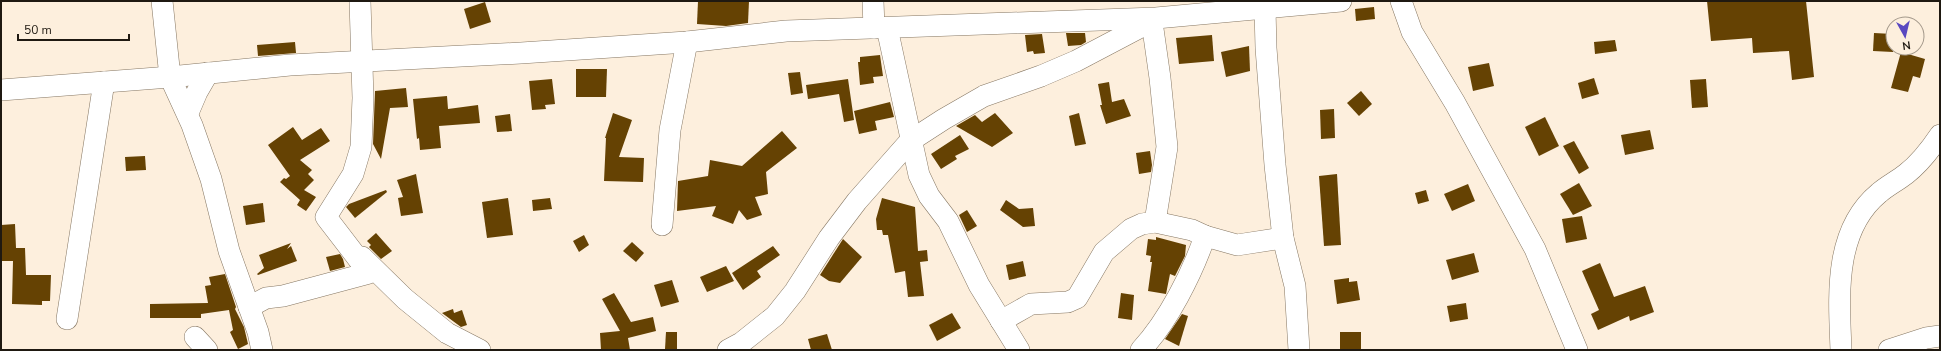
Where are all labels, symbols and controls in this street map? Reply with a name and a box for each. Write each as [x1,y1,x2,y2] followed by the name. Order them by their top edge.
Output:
[18,16,129,42] scale bar
[1885,16,1925,56] north arrow
[24,22,52,38] text: 50 m
[1901,37,1911,53] text: N

